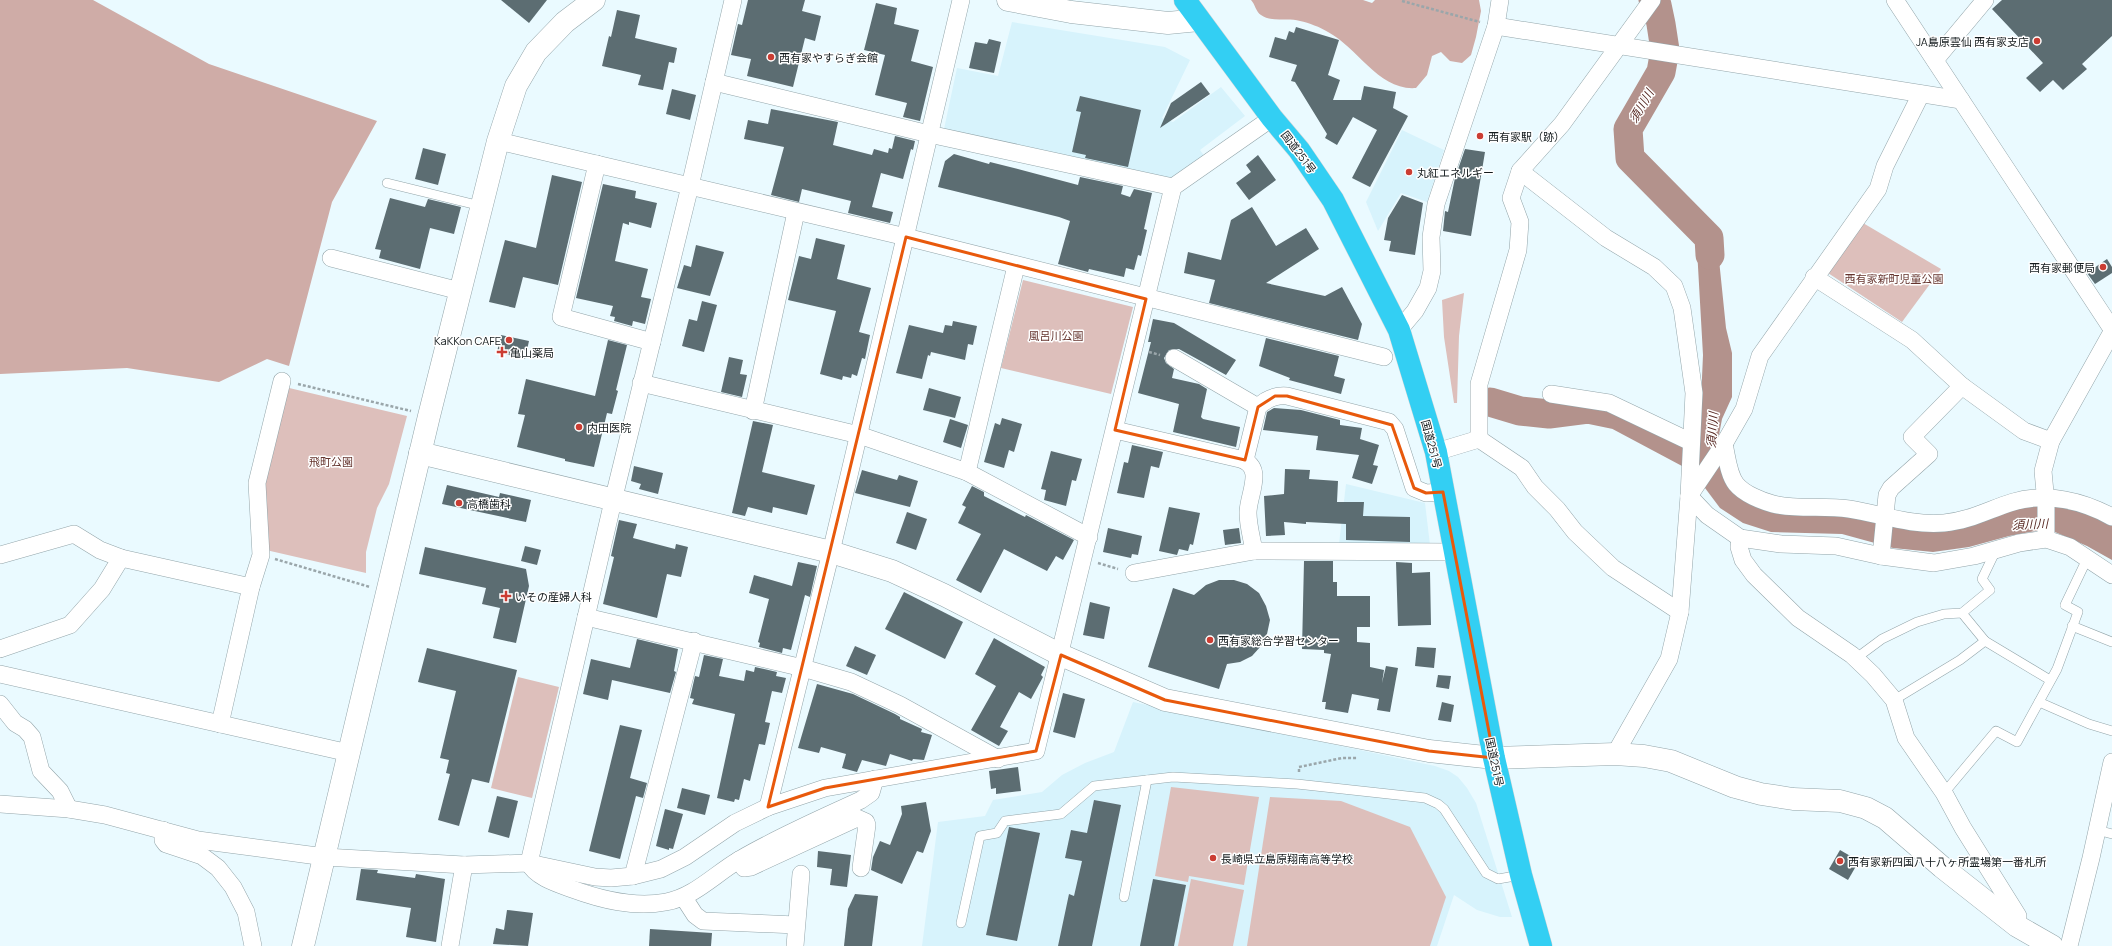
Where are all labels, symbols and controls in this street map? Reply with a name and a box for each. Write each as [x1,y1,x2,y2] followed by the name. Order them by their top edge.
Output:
[1916,34,2029,49] place label: JA島原雲仙 西有家支店
[2032,36,2042,46] marker: JA島原雲仙 西有家支店
[779,50,878,65] place label: 西有家やすらぎ会館
[766,52,776,62] marker: 西有家やすらぎ会館
[1625,84,1658,126] water label: 須川川
[1278,128,1320,176] street label: 国道251号
[1488,129,1565,144] place label: 西有家駅（跡）
[1475,131,1485,141] marker: 西有家駅（跡）
[1417,165,1494,180] place label: 丸紅エネルギー
[1404,167,1414,177] marker: 丸紅エネルギー
[2029,260,2095,275] place label: 西有家郵便局
[2098,262,2108,272] marker: 西有家郵便局
[1845,271,1944,286] park label: 西有家新町児童公園
[1029,328,1084,343] park label: 風呂川公園
[434,333,501,348] place label: KaKKon CAFE
[504,335,514,345] marker: KaKKon CAFE
[510,345,554,360] place label: 亀山薬局
[497,347,507,357] marker: 亀山薬局
[1702,409,1722,449] water label: 須川川
[1418,418,1446,470] street label: 国道251号
[587,420,631,435] place label: 内田医院
[574,422,584,432] marker: 内田医院
[309,454,353,469] park label: 飛町公園
[467,496,511,511] place label: 高橋歯科
[454,498,464,508] marker: 高橋歯科
[2012,515,2050,533] water label: 須川川
[515,589,592,604] place label: いその産婦人科
[500,590,512,602] marker: いその産婦人科
[1218,633,1339,648] place label: 西有家総合学習センター
[1205,635,1215,645] marker: 西有家総合学習センター
[1482,736,1508,788] street label: 国道251号
[1221,851,1353,866] place label: 長崎県立島原翔南高等学校
[1208,853,1218,863] marker: 長崎県立島原翔南高等学校
[1848,854,2047,869] place label: 西有家新四国八十八ヶ所霊場第一番札所
[1835,856,1845,866] marker: 西有家新四国八十八ヶ所霊場第一番札所

